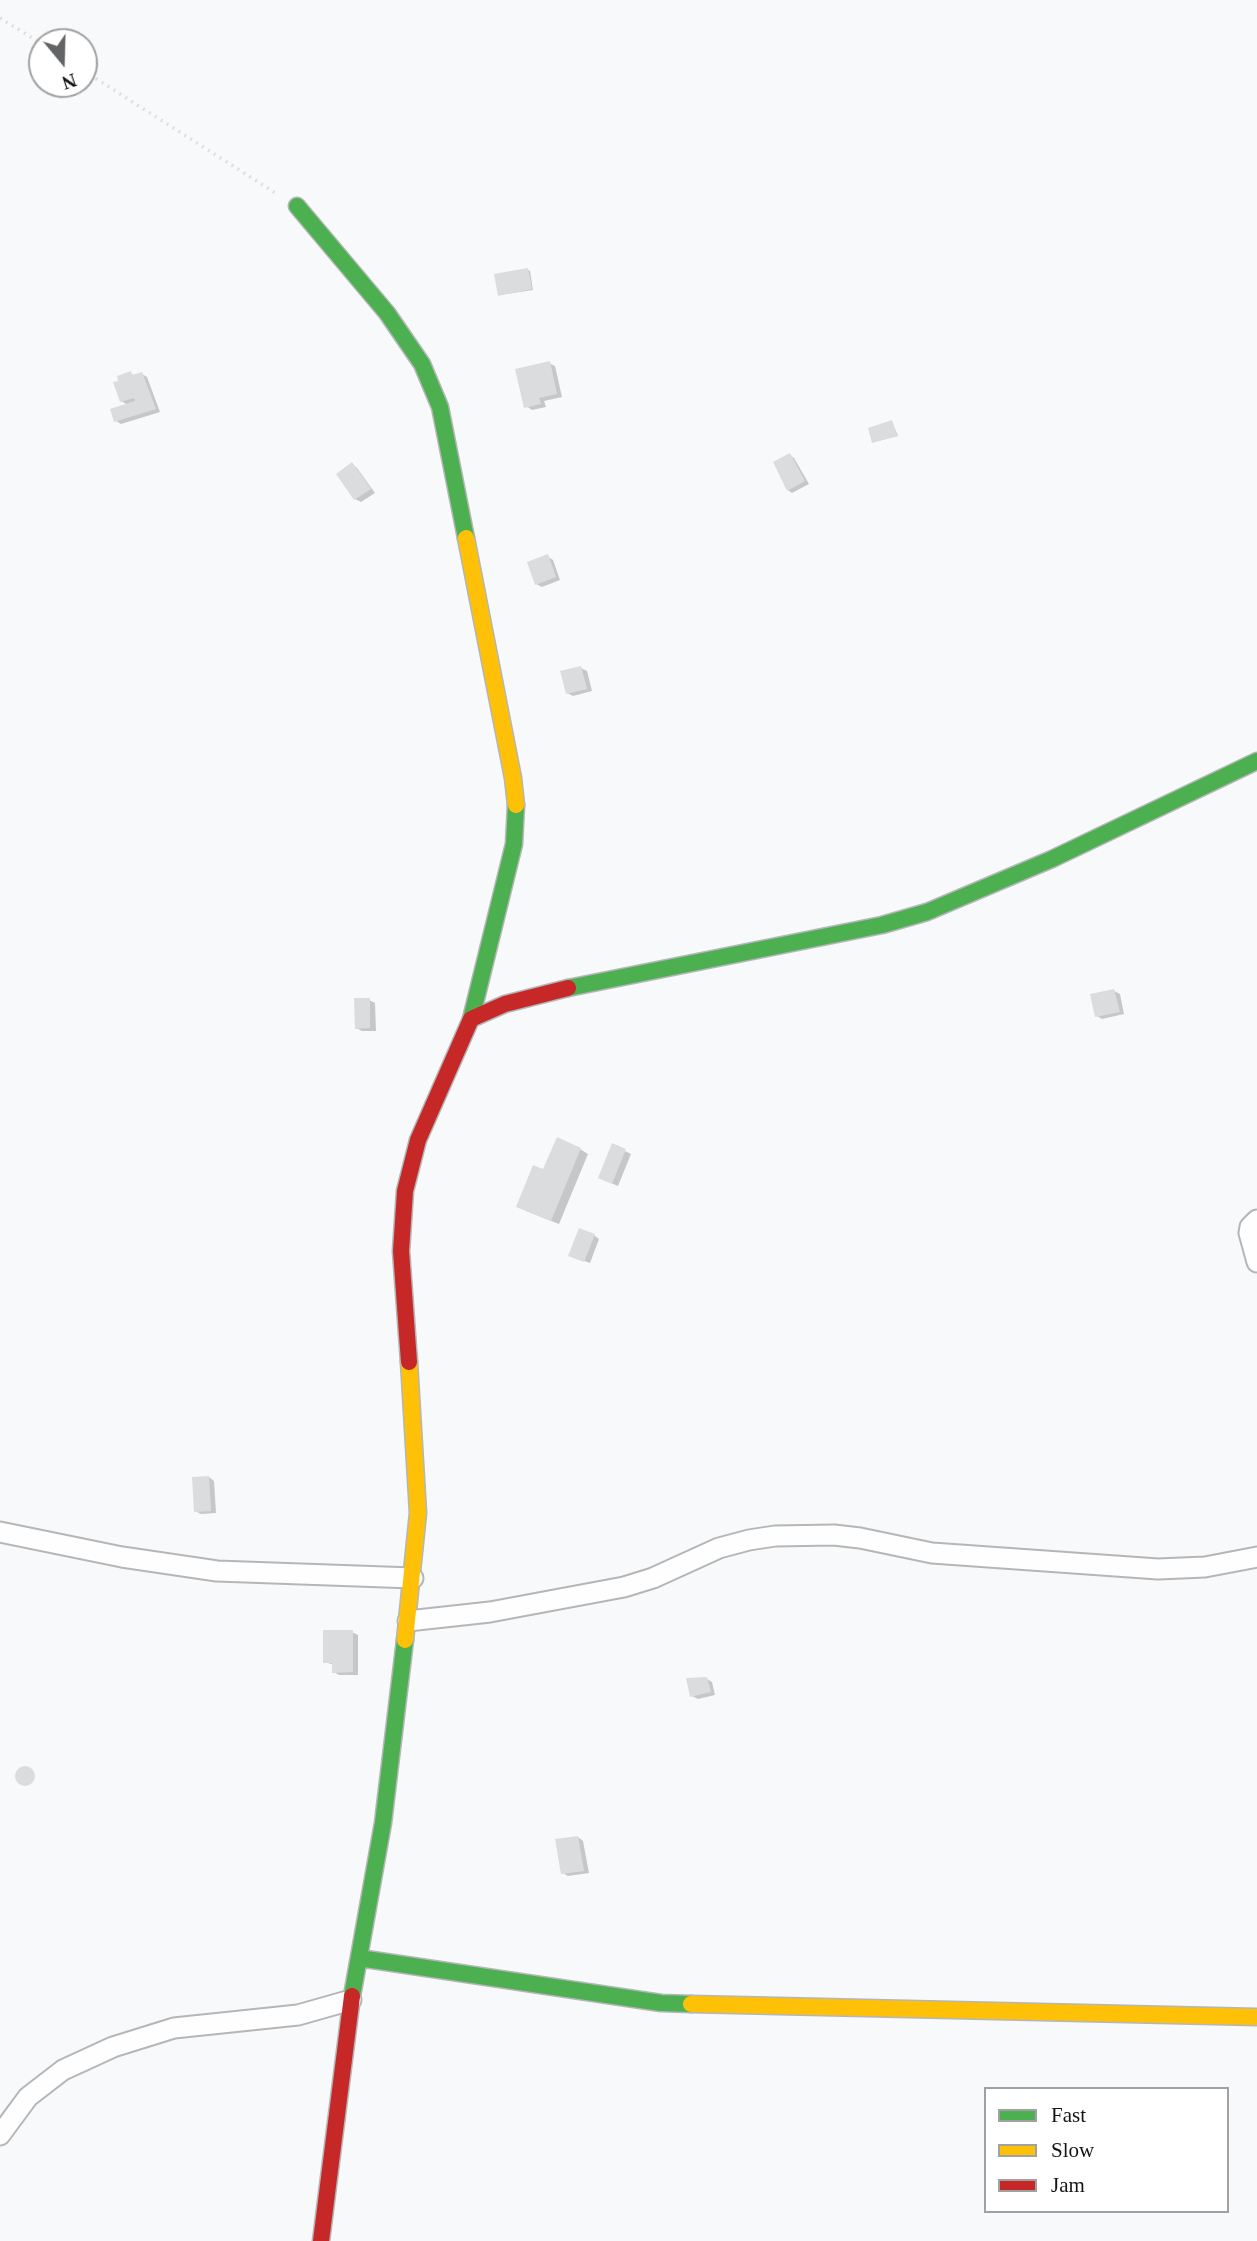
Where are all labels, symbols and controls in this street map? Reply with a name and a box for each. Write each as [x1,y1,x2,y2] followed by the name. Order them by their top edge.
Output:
[28,28,98,98] north arrow
[59,69,79,94] text: N
[984,2087,1229,2213] legend
[1051,2103,1086,2127] text: Fast
[1051,2138,1094,2162] text: Slow
[1051,2173,1085,2197] text: Jam

